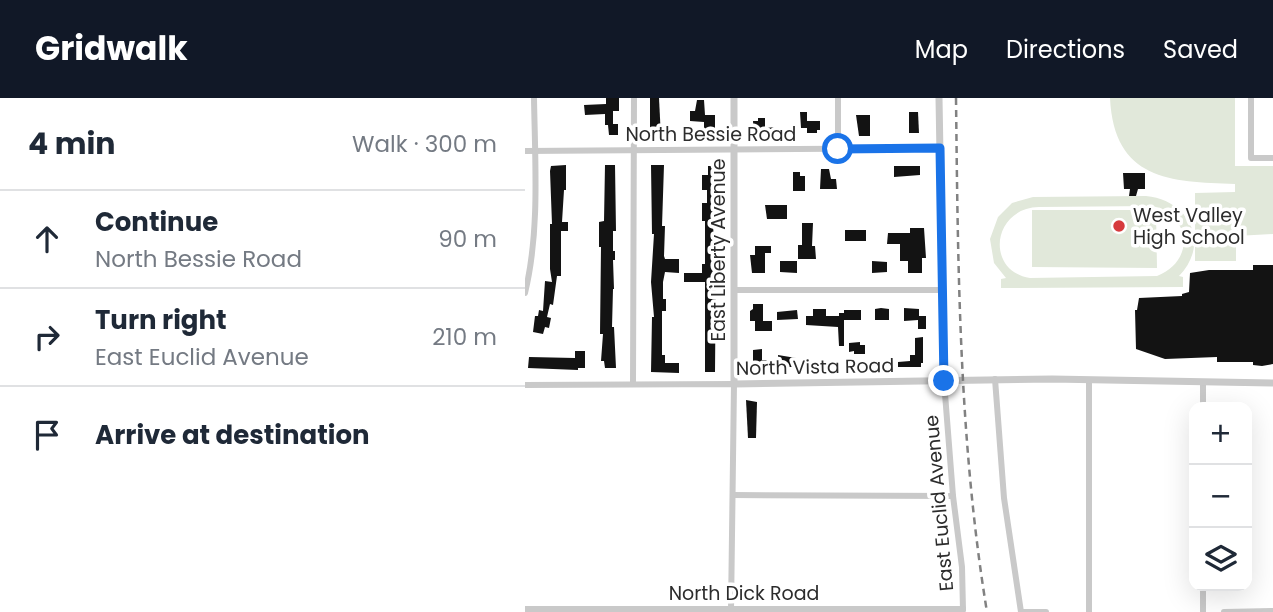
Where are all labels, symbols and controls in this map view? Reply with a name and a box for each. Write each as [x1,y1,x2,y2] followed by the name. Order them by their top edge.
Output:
[35,25,188,72] text: Gridwalk
[915,33,968,66] text: Map
[1006,33,1125,66] text: Directions
[1163,33,1238,66] text: Saved
[626,121,796,148] street label: North Bessie Road
[28,122,116,165] text: 4 min
[352,128,497,160] text: Walk · 300 m
[822,133,853,164] route start
[705,158,732,342] street label: East Liberty Avenue
[1133,202,1245,251] place label: West Valley High School
[95,204,218,240] text: Continue
[1111,218,1127,234] marker: West Valley High School
[28,220,66,258] icon: ahead
[438,223,497,255] text: 90 m
[95,243,302,275] text: North Bessie Road
[95,302,227,338] text: Turn right
[28,318,66,356] icon: right
[432,321,497,353] text: 210 m
[95,341,309,373] text: East Euclid Avenue
[736,352,894,382] street label: North Vista Road
[928,365,959,396] route end
[1189,402,1252,591] map controls
[1189,402,1252,465] button: +
[918,414,960,592] street label: East Euclid Avenue
[28,416,66,454] icon: arrive
[95,417,370,453] text: Arrive at destination
[1189,465,1252,528] button: −
[1189,528,1252,591] button: layers
[669,580,819,607] street label: North Dick Road

